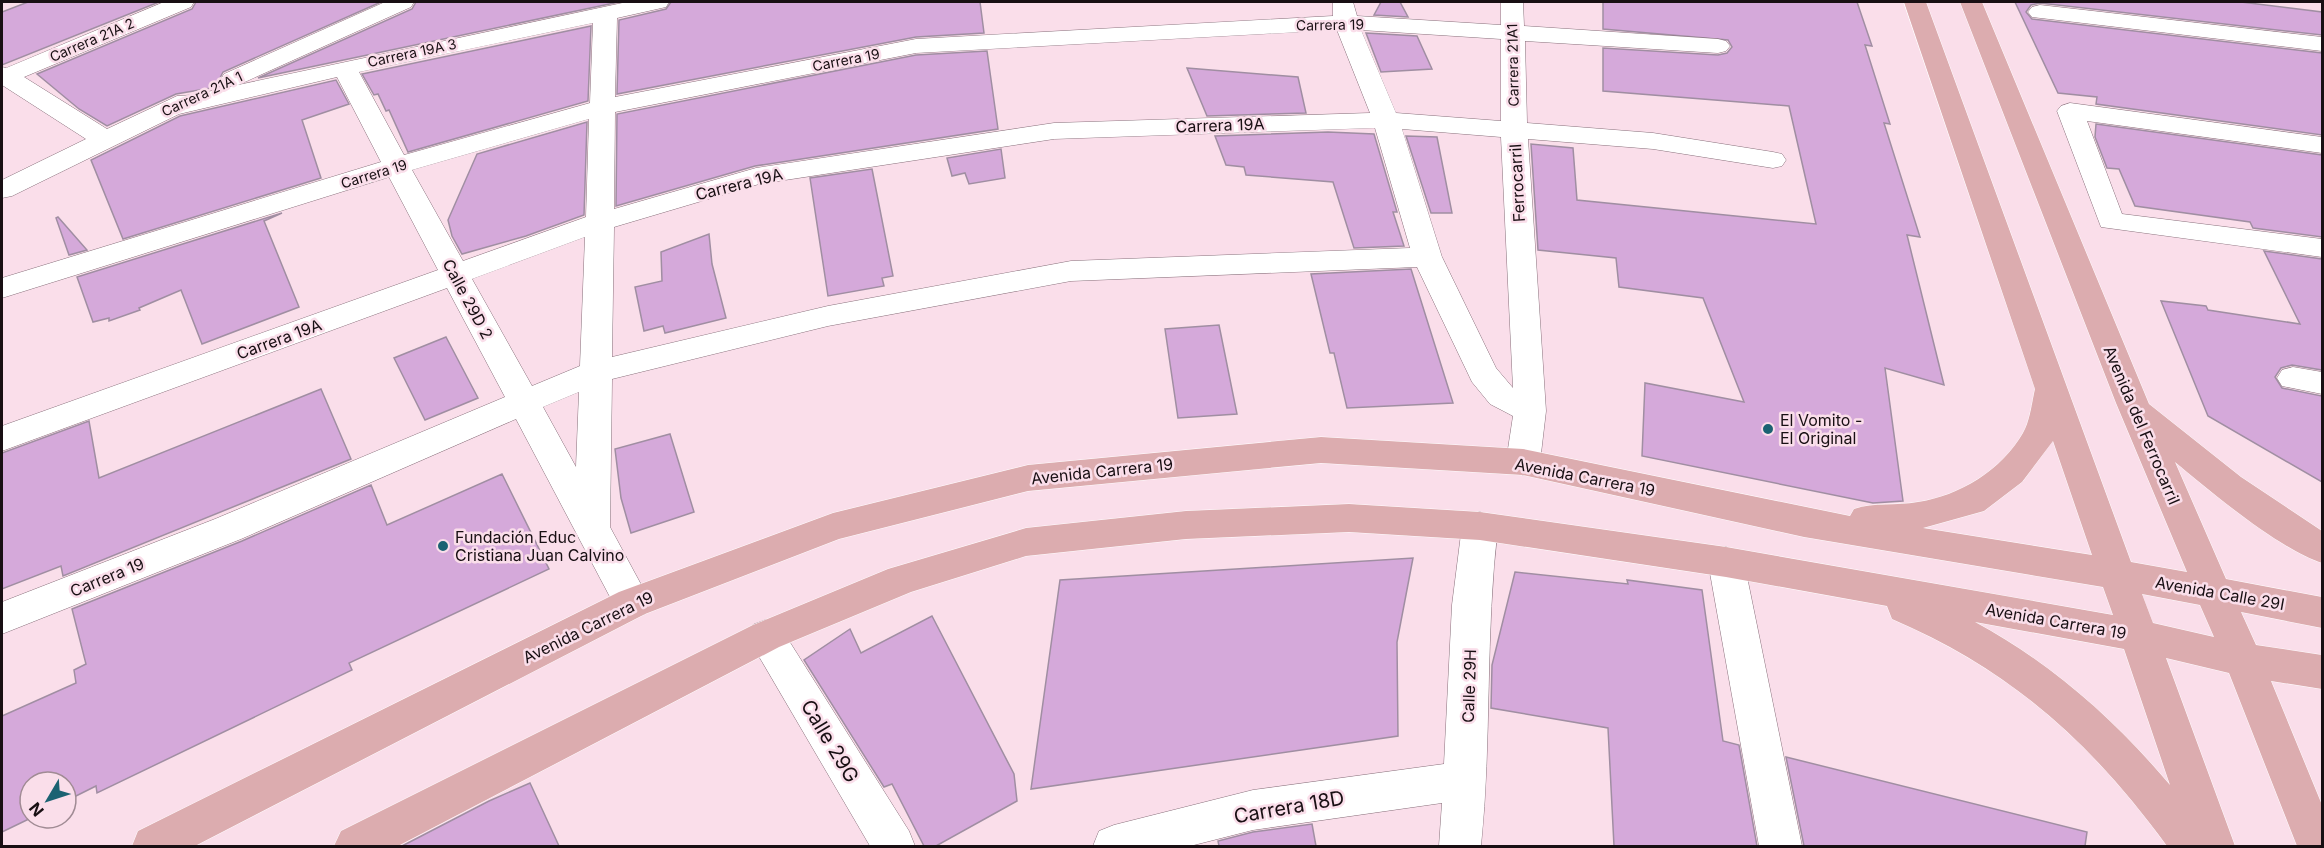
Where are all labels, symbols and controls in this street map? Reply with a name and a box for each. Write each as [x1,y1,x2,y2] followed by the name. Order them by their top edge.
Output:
[47,14,137,65] street label: Carrera 21A 2
[1296,15,1364,34] street label: Carrera 19
[1503,23,1522,107] street label: Carrera 21A1
[366,35,458,70] street label: Carrera 19A 3
[811,45,881,74] street label: Carrera 19
[159,67,245,120] street label: Carrera 21A 1
[1175,113,1265,137] street label: Carrera 19A
[1505,143,1529,223] street label: Ferrocarril
[339,155,409,192] street label: Carrera 19
[693,164,785,204] street label: Carrera 19A
[439,256,497,342] street label: Calle 29D 2
[234,314,324,364] street label: Carrera 19A
[2100,343,2184,507] street label: Avenida del Ferrocarril
[1780,410,1862,448] place label: El Vomito - El Original
[1761,422,1775,436] marker: El Vomito - El Original
[1030,454,1174,488] street label: Avenida Carrera 19
[1513,454,1657,500] street label: Avenida Carrera 19
[455,527,624,565] place label: Fundación Educ Cristiana Juan Calvino
[436,539,450,553] marker: Fundación Educ Cristiana Juan Calvino
[67,553,147,601] street label: Carrera 19
[2154,572,2286,614] street label: Avenida Calle 29I
[520,587,656,667] street label: Avenida Carrera 19
[1984,599,2128,643] street label: Avenida Carrera 19
[1458,649,1480,723] street label: Calle 29H
[796,695,864,787] street label: Calle 29G
[18,770,78,830] north arrow
[1232,785,1346,829] street label: Carrera 18D
[25,798,48,820] text: N

